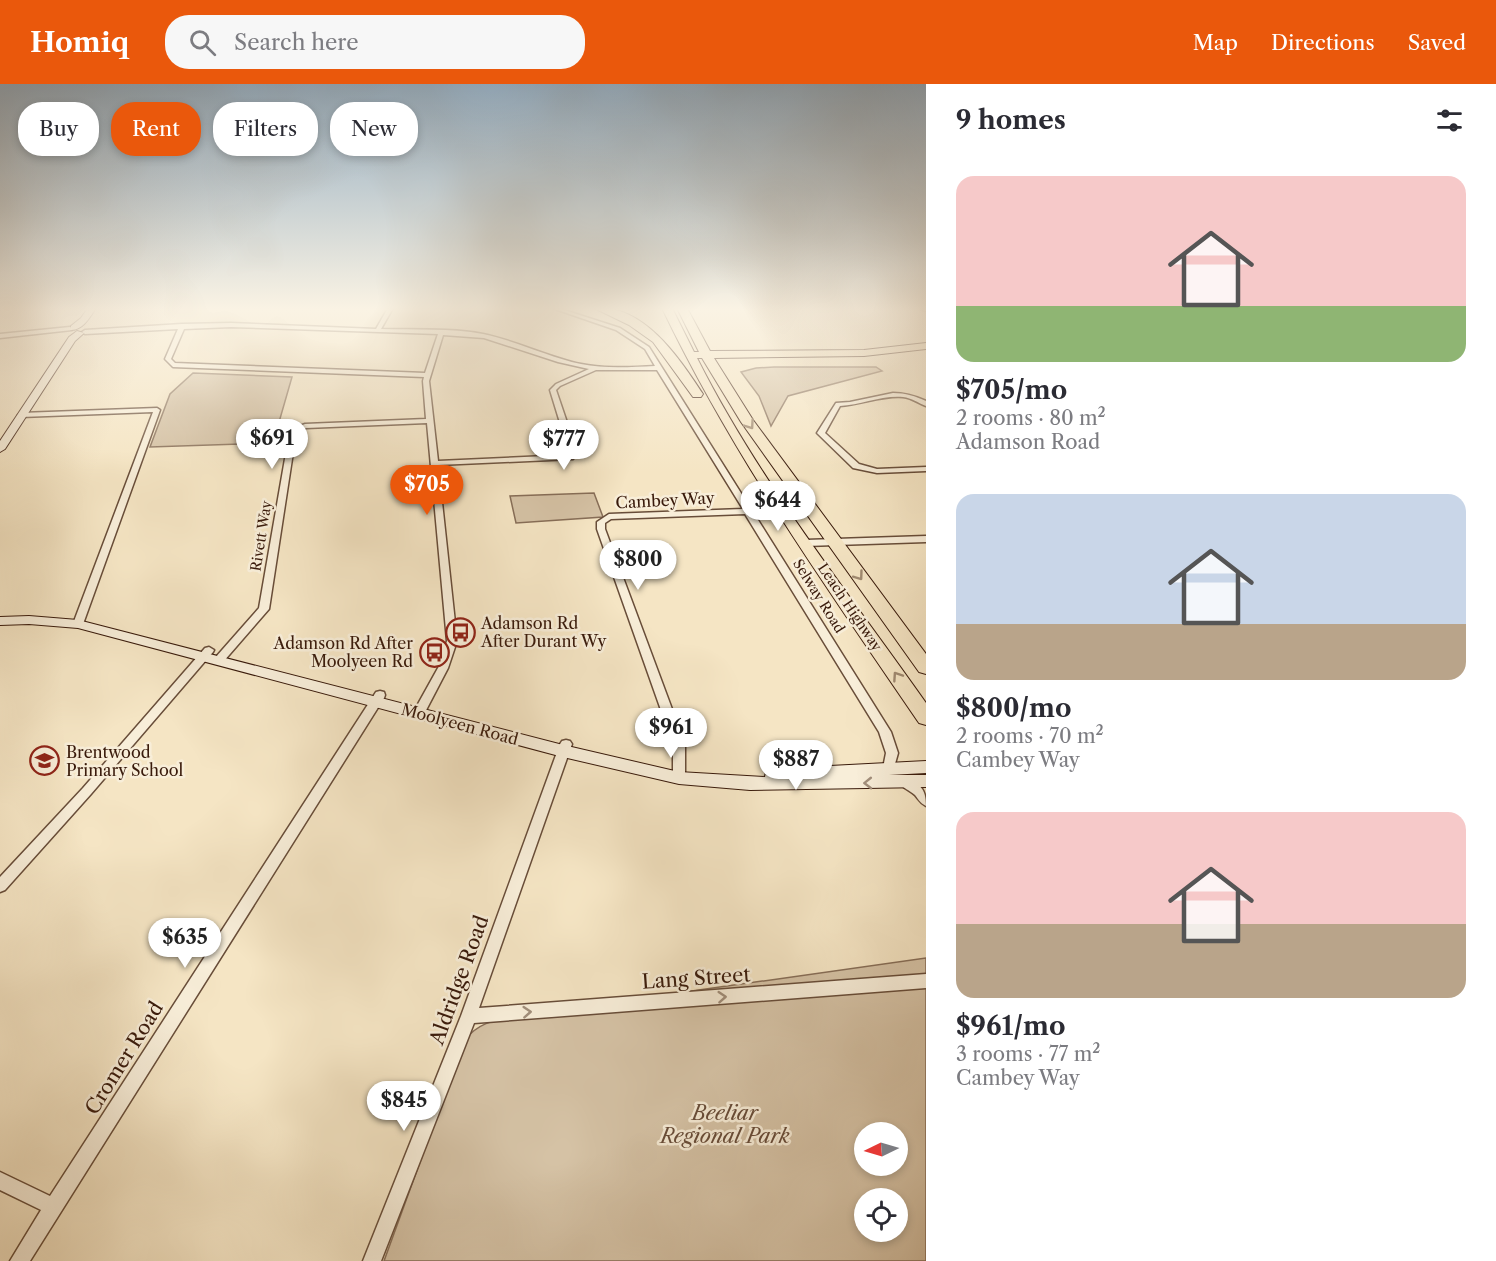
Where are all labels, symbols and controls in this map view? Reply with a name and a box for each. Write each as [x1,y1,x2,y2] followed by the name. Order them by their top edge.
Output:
[165,15,585,69] search box
[30,25,129,59] text: Homiq
[186,26,219,59] icon: search
[234,29,359,56] text: Search here
[1193,30,1238,55] text: Map
[1271,30,1375,55] text: Directions
[1408,30,1466,55] text: Saved
[18,102,99,156] chip: Buy
[111,102,201,156] chip: Rent
[213,102,318,156] chip: Filters
[330,102,418,156] chip: New
[956,104,1066,136] text: 9 homes
[1433,104,1466,137] icon: filters
[1157,215,1265,323] icon: home
[956,374,1067,406] text: $705/mo
[956,406,1106,430] text: 2 rooms · 80 m²
[743,418,754,429] one-way arrow
[236,419,308,470] pin: $691
[528,420,600,471] pin: $777
[250,426,294,450] text: $691
[543,427,585,451] text: $777
[956,430,1100,454] text: Adamson Road
[391,465,463,516] pin: $705
[404,472,450,496] text: $705
[742,481,814,532] pin: $644
[615,487,716,513] street label: Cambey Way
[755,488,801,512] text: $644
[247,499,276,573] street label: Rivett Way
[1157,533,1265,641] icon: home
[602,540,674,591] pin: $800
[614,547,662,571] text: $800
[789,556,849,637] street label: Selway Road
[814,560,886,655] street label: Leach Highway
[852,569,863,580] one-way arrow
[480,613,607,651] place label: Adamson Rd After Durant Wy
[444,616,476,648] bus stop icon: Adamson Rd After Durant Wy
[273,633,413,671] place label: Adamson Rd After Moolyeen Rd
[418,636,450,668] bus stop icon: Adamson Rd After Moolyeen Rd
[893,672,904,683] one-way arrow
[956,692,1071,724] text: $800/mo
[399,699,521,749] street label: Moolyeen Road
[635,708,707,759] pin: $961
[649,715,693,739] text: $961
[956,724,1104,748] text: 2 rooms · 70 m²
[760,740,832,791] pin: $887
[66,742,184,780] place label: Brentwood Primary School
[29,745,61,777] school or university icon: Brentwood Primary School
[773,747,819,771] text: $887
[956,748,1080,772] text: Cambey Way
[863,776,872,789] one-way arrow
[1157,851,1265,959] icon: home
[424,912,494,1049] street label: Aldridge Road
[149,918,221,969] pin: $635
[162,925,208,949] text: $635
[641,962,751,994] street label: Lang Street
[717,991,726,1004] one-way arrow
[80,997,168,1119] street label: Cromer Road
[523,1005,532,1018] one-way arrow
[956,1010,1065,1042] text: $961/mo
[956,1042,1100,1066] text: 3 rooms · 77 m²
[956,1066,1080,1090] text: Cambey Way
[368,1081,440,1132] pin: $845
[381,1088,427,1112] text: $845
[658,1101,790,1148] park label: Beeliar Regional Park
[854,1122,908,1176] north arrow
[854,1122,908,1242] map controls
[854,1188,908,1242] button: locate

